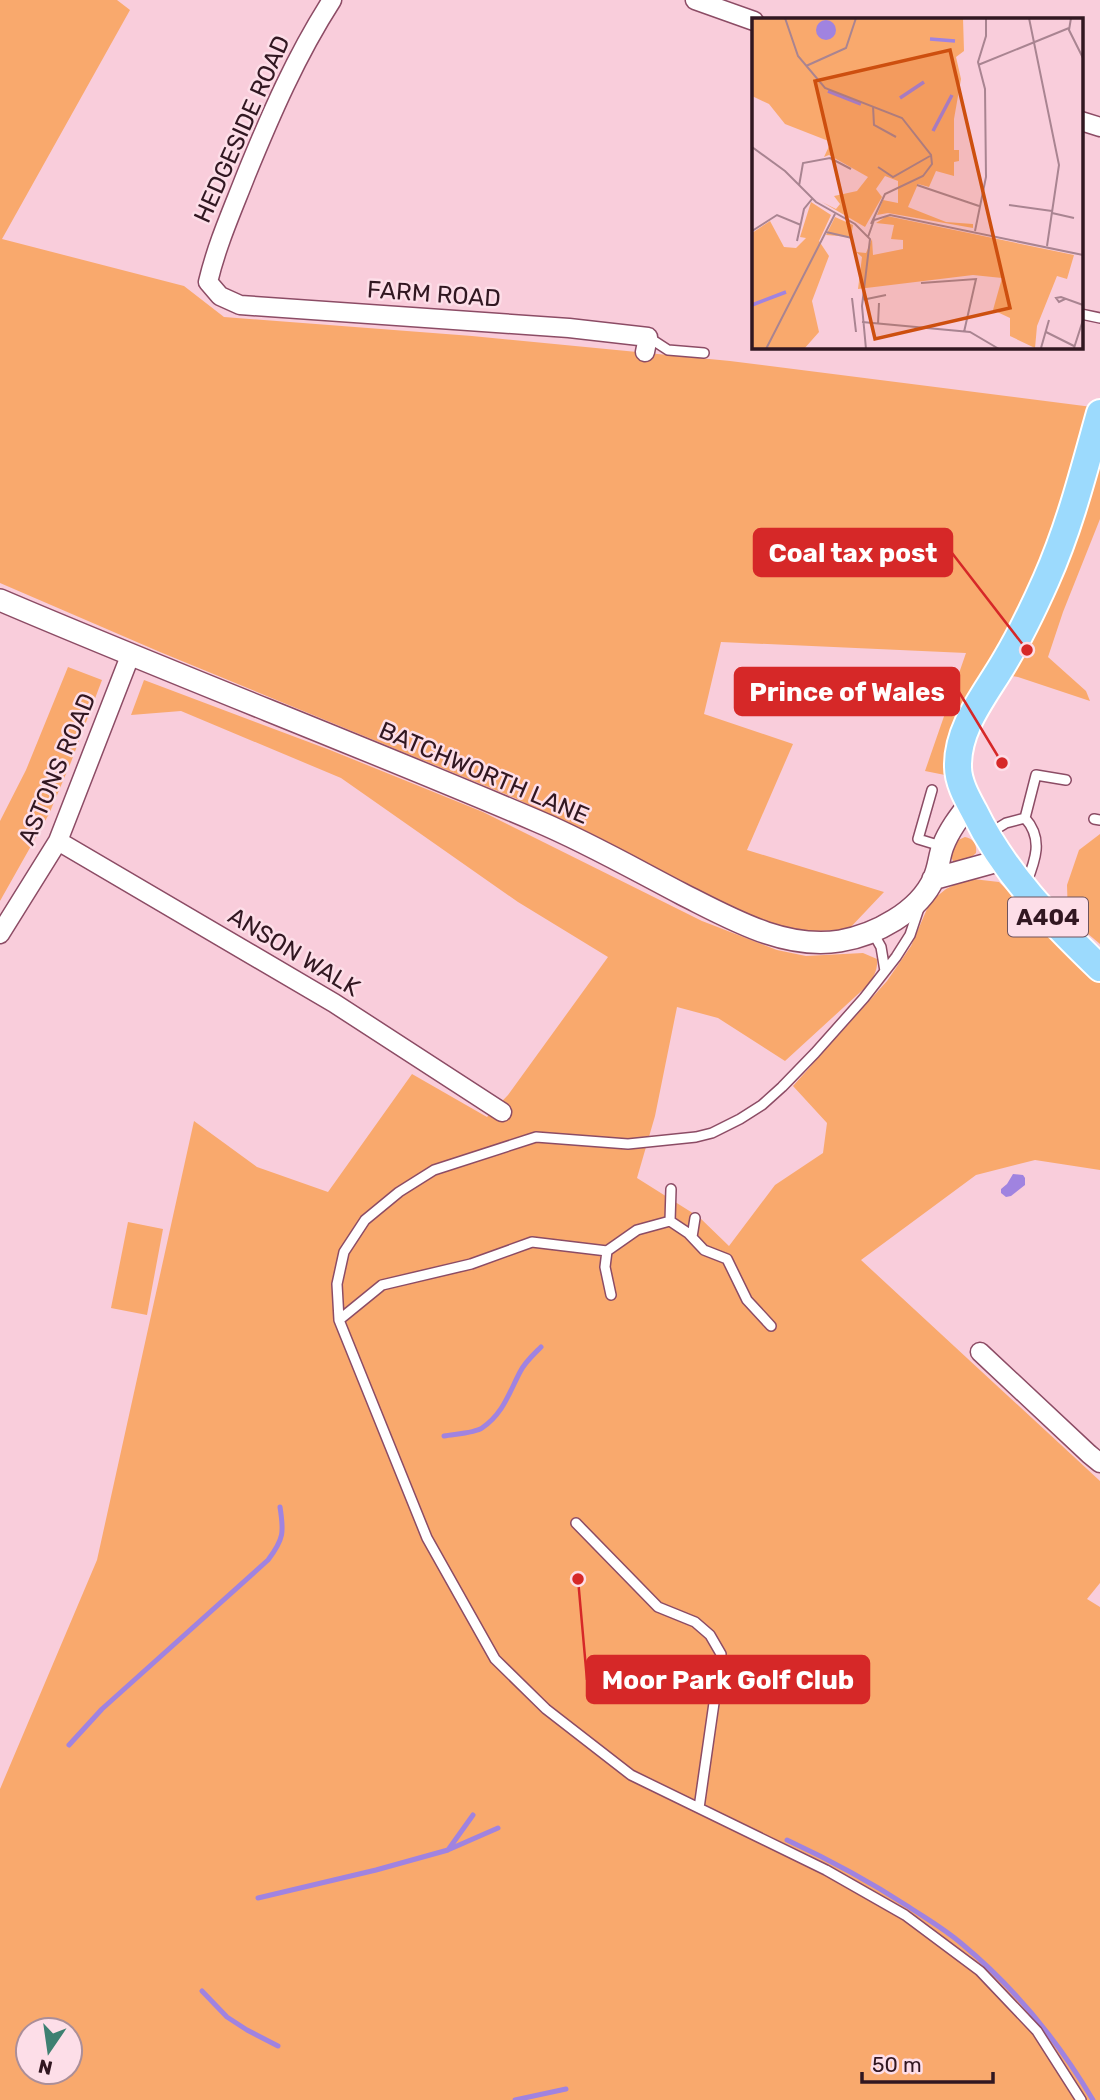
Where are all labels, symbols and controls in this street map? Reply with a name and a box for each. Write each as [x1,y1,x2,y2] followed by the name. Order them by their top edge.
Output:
[752,18,1082,348] inset map
[188,31,296,227] street label: HEDGESIDE ROAD
[366,275,502,313] street label: FARM ROAD
[754,529,952,576] callout: Coal tax post
[768,538,938,569] text: Coal tax post
[735,668,959,715] callout: Prince of Wales
[749,677,945,708] text: Prince of Wales
[12,689,102,849] street label: ASTONS ROAD
[375,716,593,830] street label: BATCHWORTH LANE
[1008,898,1088,936] road number: A404
[223,902,365,1003] street label: ANSON WALK
[587,1656,869,1703] callout: Moor Park Golf Club
[602,1665,854,1696] text: Moor Park Golf Club
[14,2016,84,2086] north arrow
[862,2040,993,2084] scale bar
[872,2052,922,2077] text: 50 m
[36,2054,55,2080] text: N

